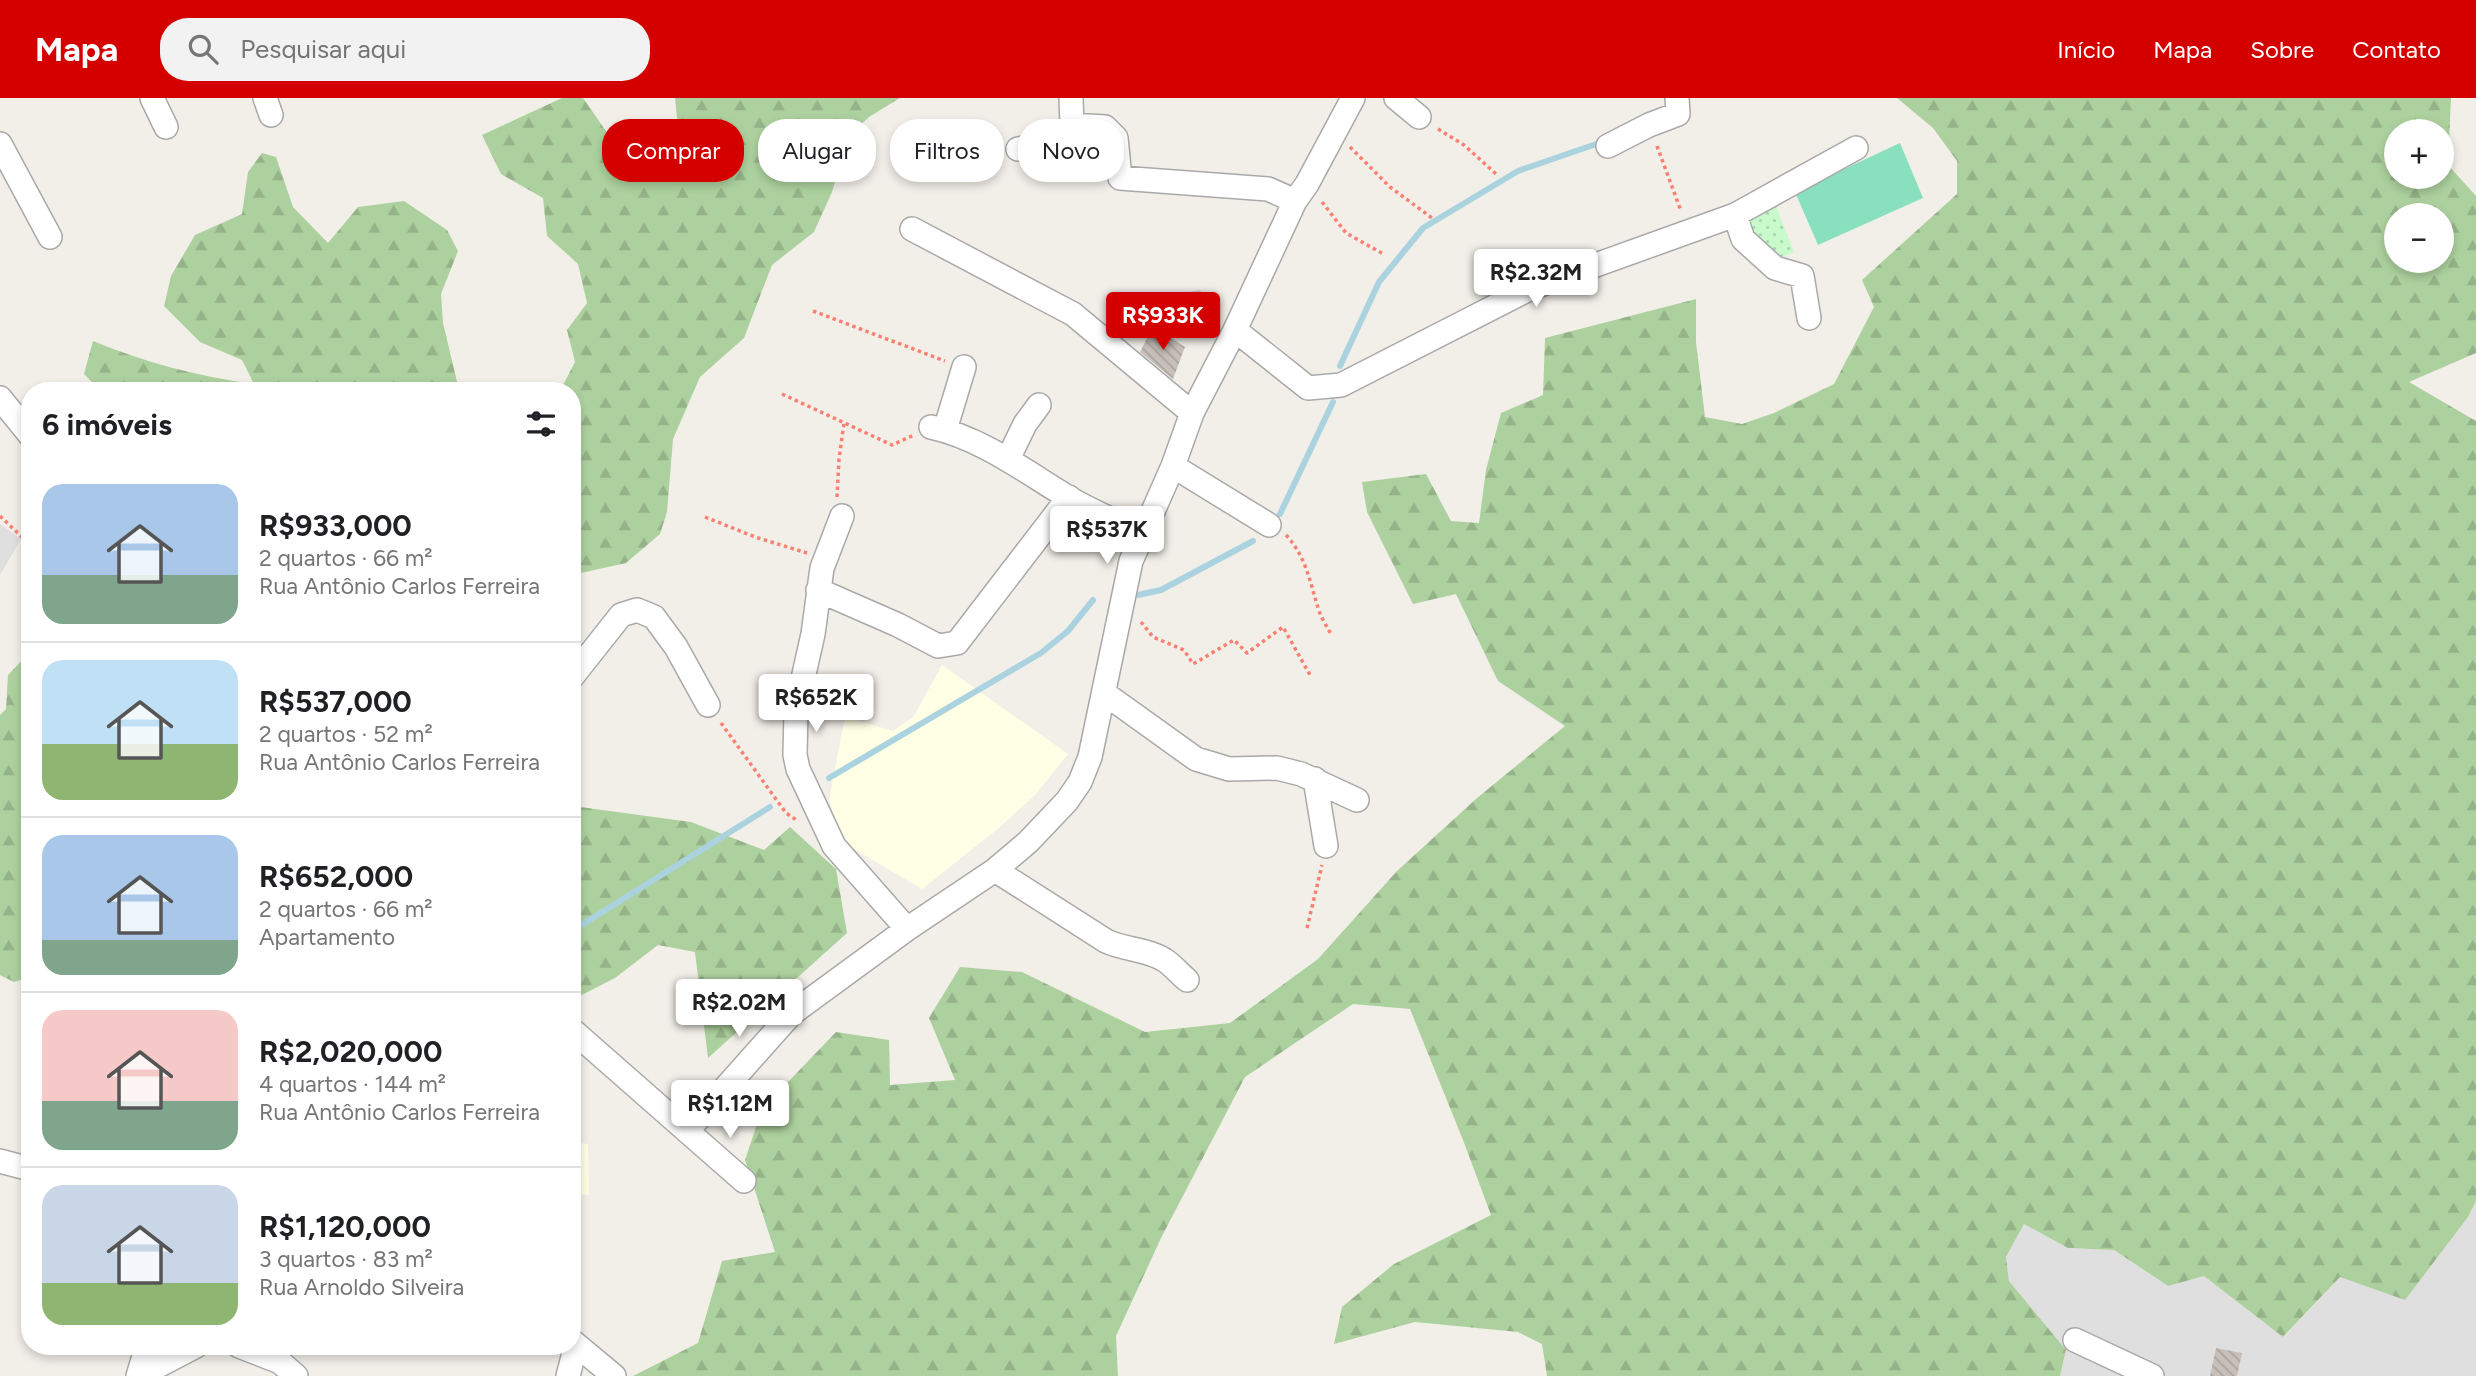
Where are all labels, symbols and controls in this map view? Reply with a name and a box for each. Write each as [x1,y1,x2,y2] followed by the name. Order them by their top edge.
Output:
[160,18,650,81] search box
[35,30,118,69] text: Mapa
[184,30,222,68] icon: search
[240,33,406,65] text: Pesquisar aqui
[2057,35,2115,64] text: Início
[2153,35,2212,64] text: Mapa
[2250,35,2314,64] text: Sobre
[2352,35,2441,64] text: Contato
[602,119,744,182] chip: Comprar
[758,119,876,182] chip: Alugar
[890,119,1004,182] chip: Filtros
[1018,119,1124,182] chip: Novo
[2384,119,2454,273] map controls
[2384,119,2454,189] button: +
[2384,203,2454,273] button: −
[1471,250,1601,309] pin: R$2.32M
[1490,258,1582,286] text: R$2.32M
[1106,292,1220,352] pin: R$933K
[1122,301,1204,329] text: R$933K
[522,405,560,443] icon: filters
[42,406,172,443] text: 6 imóveis
[1050,506,1164,566] pin: R$537K
[259,507,412,544] text: R$933,000
[98,512,182,596] icon: home
[1066,515,1148,543] text: R$537K
[259,544,433,572] text: 2 quartos · 66 m²
[259,572,540,600] text: Rua Antônio Carlos Ferreira
[759,674,873,734] pin: R$652K
[259,683,412,720] text: R$537,000
[775,683,857,711] text: R$652K
[98,688,182,772] icon: home
[259,720,433,748] text: 2 quartos · 52 m²
[259,748,540,776] text: Rua Antônio Carlos Ferreira
[259,858,413,895] text: R$652,000
[98,863,182,947] icon: home
[259,895,433,923] text: 2 quartos · 66 m²
[259,923,395,951] text: Apartamento
[674,979,804,1039] pin: R$2.02M
[692,988,786,1016] text: R$2.02M
[259,1033,442,1070] text: R$2,020,000
[98,1038,182,1122] icon: home
[259,1070,446,1098] text: 4 quartos · 144 m²
[665,1080,795,1140] pin: R$1.12M
[687,1089,773,1117] text: R$1.12M
[259,1098,540,1126] text: Rua Antônio Carlos Ferreira
[259,1208,431,1245] text: R$1,120,000
[98,1213,182,1297] icon: home
[259,1245,433,1273] text: 3 quartos · 83 m²
[259,1273,464,1301] text: Rua Arnoldo Silveira

